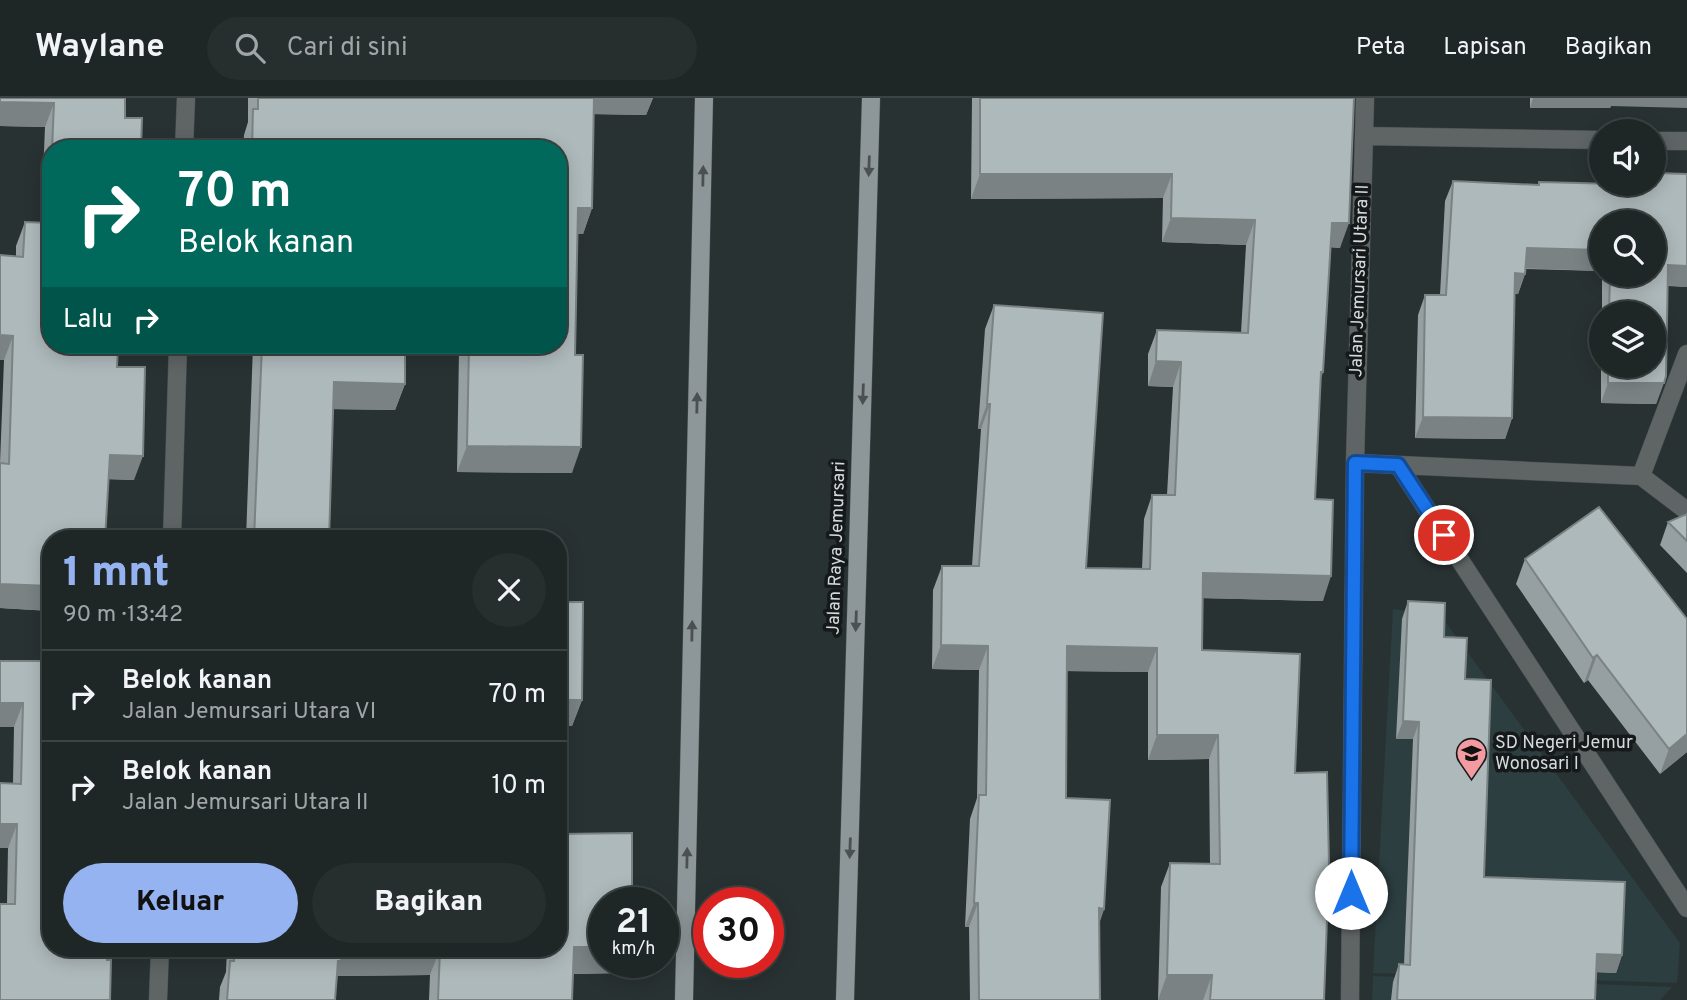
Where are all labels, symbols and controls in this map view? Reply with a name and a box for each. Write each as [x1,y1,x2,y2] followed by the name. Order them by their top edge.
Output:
[207,17,697,80] search box
[35,27,165,69] text: Waylane
[231,29,269,67] icon: search
[287,32,408,65] text: Cari di sini
[1356,33,1405,63] text: Peta
[1443,33,1527,63] text: Lapisan
[1565,33,1652,63] text: Bagikan
[1589,119,1666,378] map controls
[1589,119,1666,196] button: sound
[863,155,875,177] one-way arrow
[178,163,292,225] text: 70 m
[697,165,708,187] one-way arrow
[63,168,154,259] icon: right
[1345,184,1375,378] street label: Jalan Jemursari Utara II
[1589,210,1666,287] button: search
[178,224,354,264] text: Belok kanan
[127,301,165,339] icon: right
[1589,301,1666,378] button: layers
[63,304,113,337] text: Lalu
[857,383,868,405] one-way arrow
[692,392,703,414] one-way arrow
[822,461,852,635] street label: Jalan Raya Jemursari
[1414,505,1474,565] pin
[1425,516,1463,554] icon: arrive
[63,548,170,601] text: 1 mnt
[472,553,546,627] button: close
[63,601,183,630] text: 90 m · 13:42
[850,610,862,632] one-way arrow
[686,620,698,642] one-way arrow
[122,665,272,698] text: Belok kanan
[63,677,101,715] icon: right
[488,679,546,712] text: 70 m
[122,698,376,727] text: Jalan Jemursari Utara VI
[1495,732,1633,776] place label: SD Negeri Jemur Wonosari I
[1455,736,1489,780] school or university icon: SD Negeri Jemur Wonosari I
[122,756,272,789] text: Belok kanan
[63,768,101,806] icon: right
[491,770,546,803] text: 10 m
[122,789,369,818] text: Jalan Jemursari Utara II
[844,838,855,860] one-way arrow
[681,847,693,869] one-way arrow
[1314,856,1388,930] position arrow
[63,863,298,943] button: Keluar
[312,863,546,943] button: Bagikan
[693,887,784,978] speed limit sign: 30
[616,901,651,945] text: 21
[612,938,655,961] text: km/h

